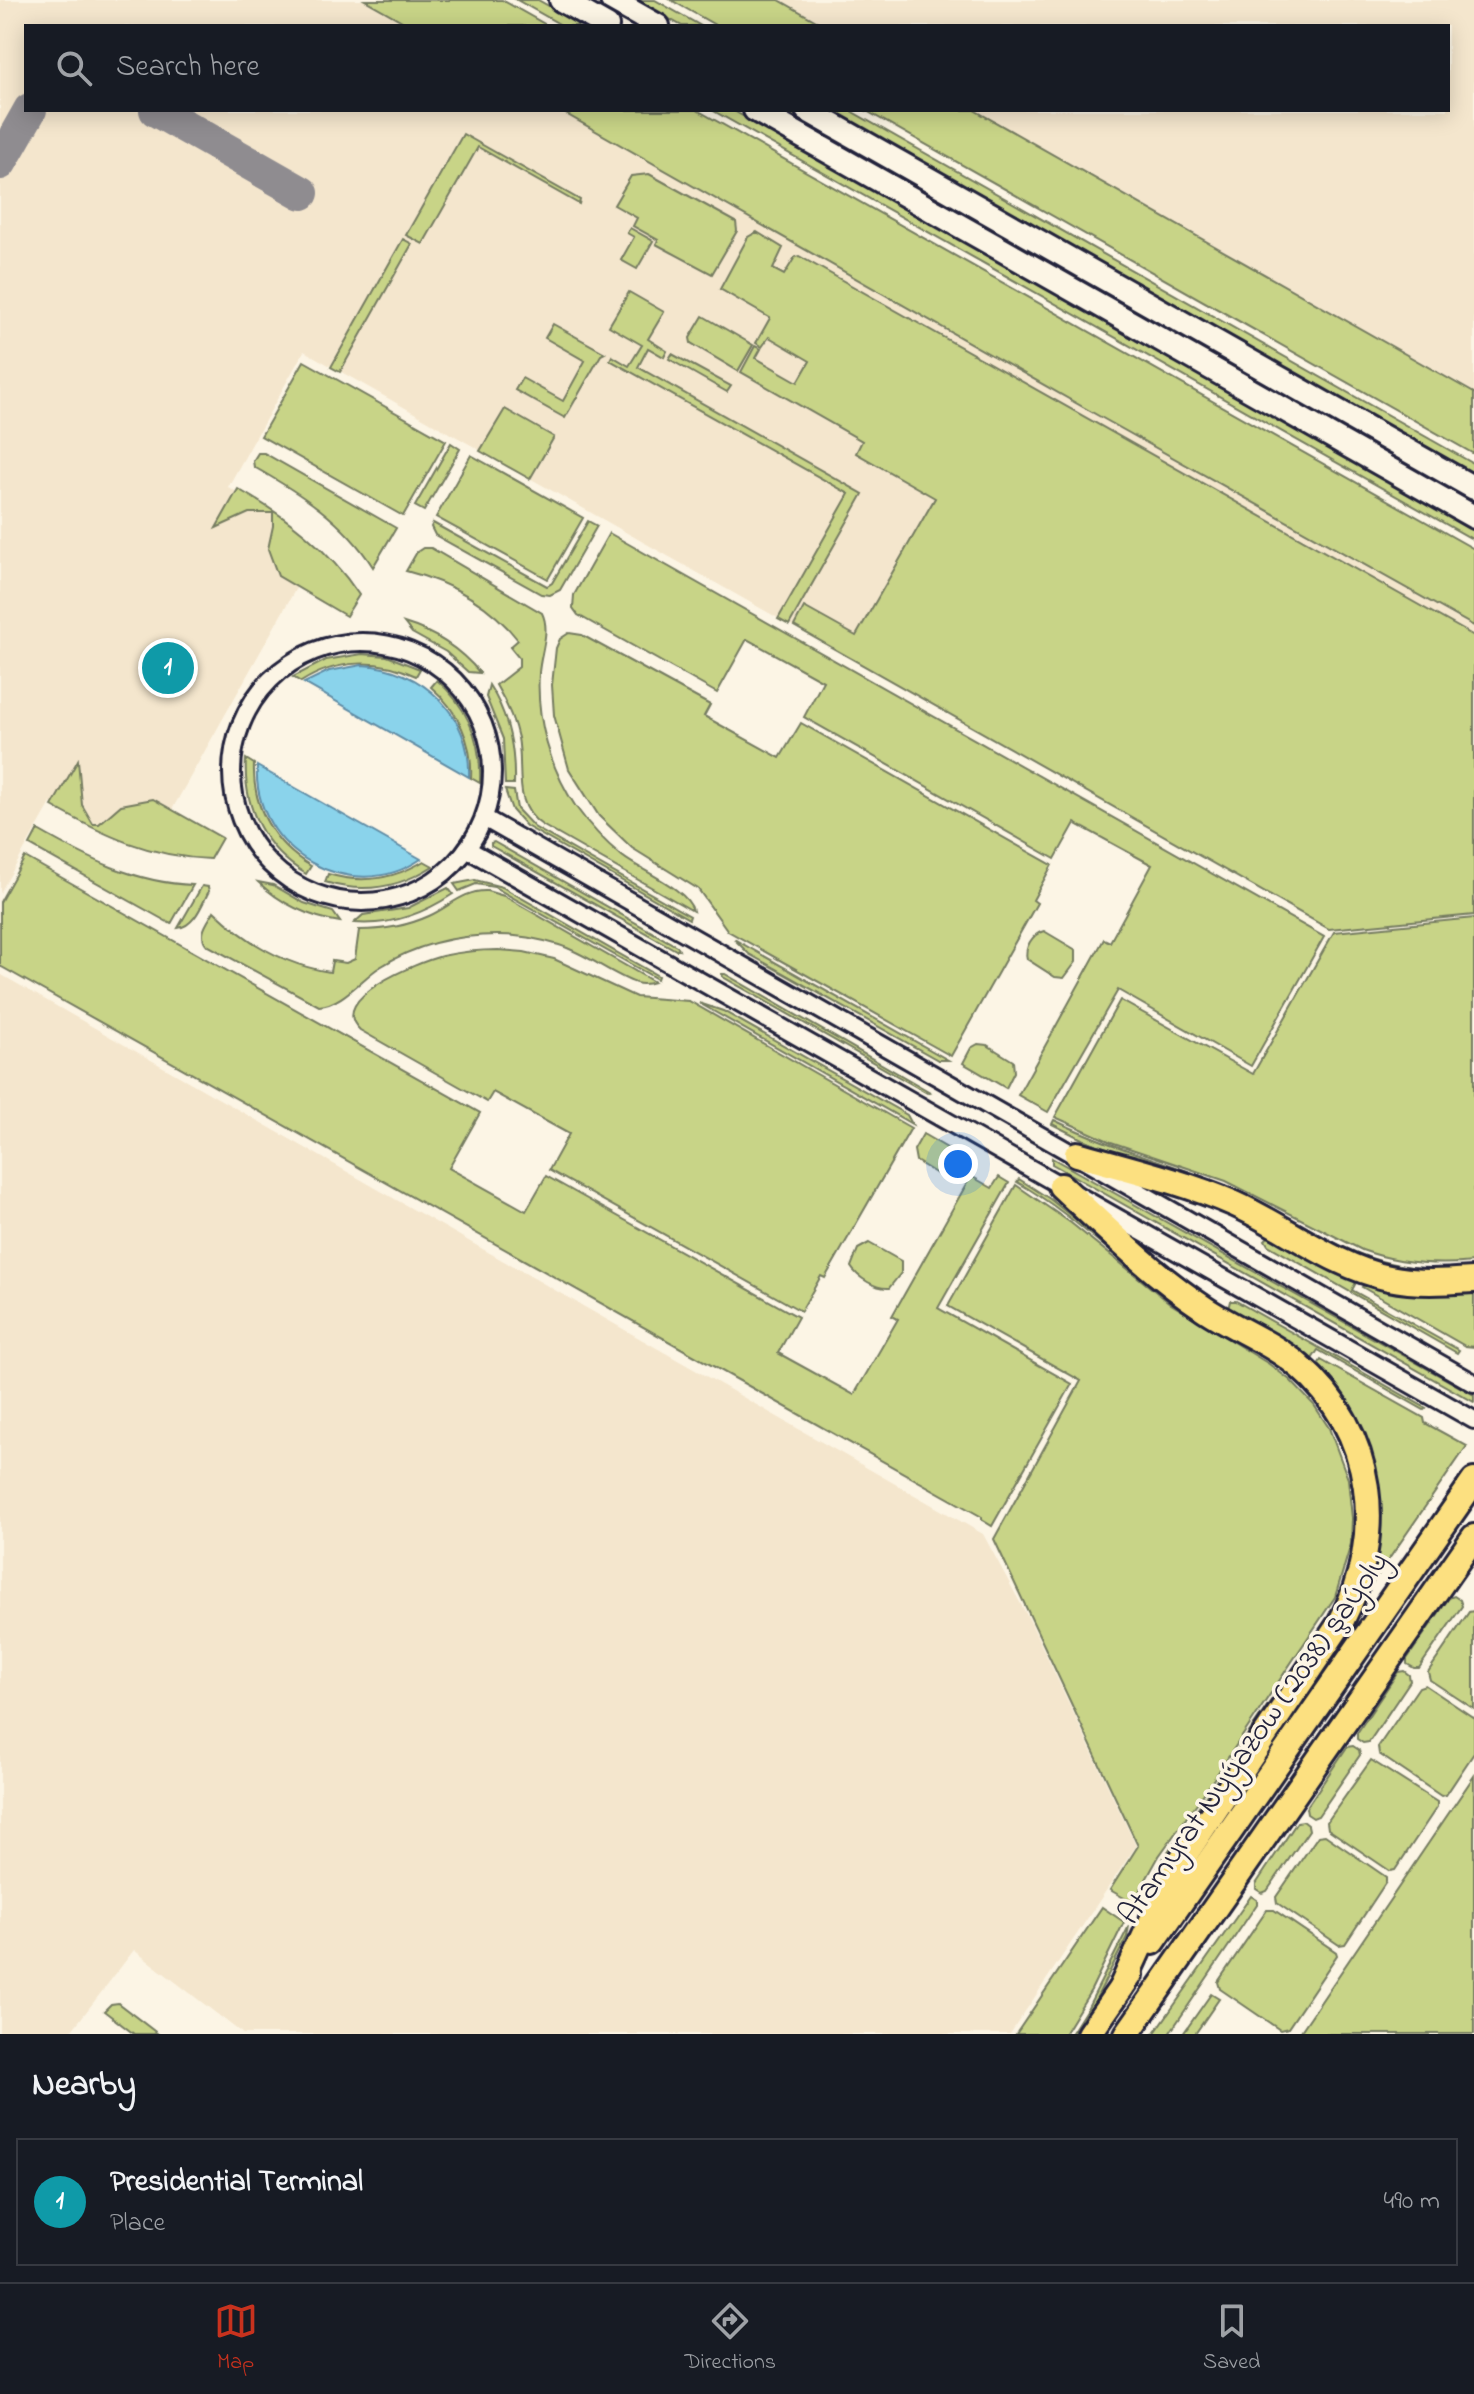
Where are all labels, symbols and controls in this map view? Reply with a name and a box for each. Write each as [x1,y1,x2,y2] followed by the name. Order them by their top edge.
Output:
[24,24,1450,112] search box
[52,46,96,90] icon: search
[116,46,260,90] text: Search here
[142,638,194,698] pin: 1
[938,1144,978,1184] your location
[1108,1543,1402,1935] street label: Atamyrat Nyýazow (2038) şaýoly
[32,2061,136,2111] text: Nearby
[110,2161,363,2205] text: Presidential Terminal
[56,2183,64,2221] text: 1
[1384,2183,1440,2221] text: 490 m
[110,2205,165,2243] text: Place
[214,2299,258,2379] tab: Map
[685,2299,776,2379] tab: Directions
[1203,2299,1260,2379] tab: Saved

